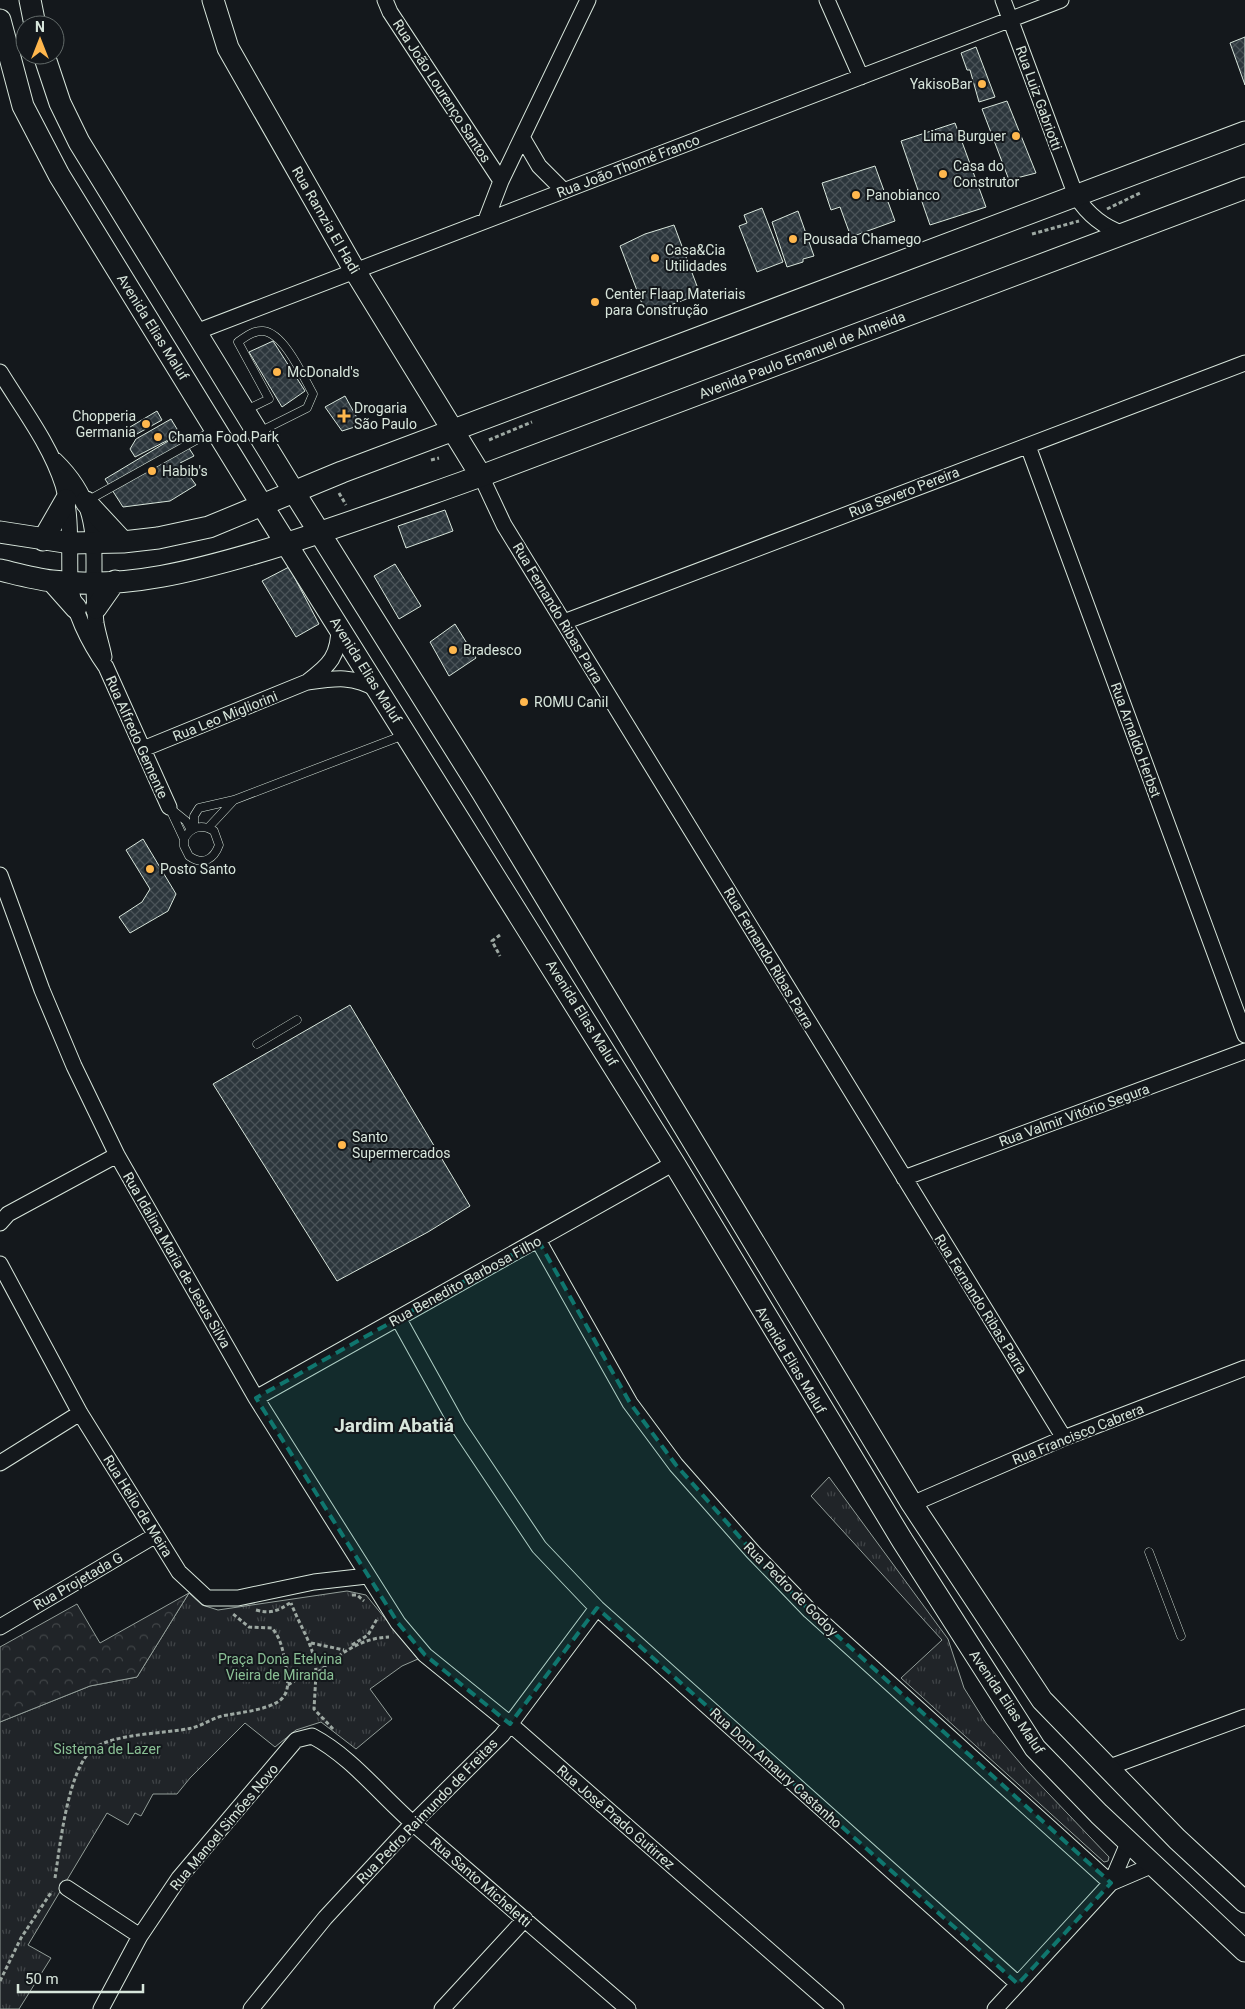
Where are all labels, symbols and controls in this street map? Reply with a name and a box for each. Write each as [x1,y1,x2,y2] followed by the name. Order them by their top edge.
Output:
[15,15,65,65] north arrow
[390,16,494,166] street label: Rua João Lourenço Santos
[35,19,45,35] text: N
[1013,44,1065,152] street label: Rua Luiz Gabriotti
[910,76,972,92] place label: YakisoBar
[976,78,988,90] marker: YakisoBar
[923,128,1006,144] place label: Lima Burguer
[1010,130,1022,142] marker: Lima Burguer
[554,131,702,201] street label: Rua João Thomé Franco
[953,158,1020,190] place label: Casa do Construtor
[289,164,363,276] street label: Rua Ramzia El Hadi
[937,168,949,180] marker: Casa do Construtor
[866,187,940,203] place label: Panobianco
[850,189,862,201] marker: Panobianco
[803,231,921,247] place label: Pousada Chamego
[787,233,799,245] marker: Pousada Chamego
[665,242,727,274] place label: Casa&Cia Utilidades
[649,252,661,264] marker: Casa&Cia Utilidades
[114,271,192,383] street label: Avenida Elias Maluf
[605,286,745,318] place label: Center Flaap Materiais para Construção
[589,296,601,308] marker: Center Flaap Materiais para Construção
[697,308,907,402] street label: Avenida Paulo Emanuel de Almeida
[287,364,360,380] place label: McDonald's
[271,366,283,378] marker: McDonald's
[354,400,417,432] place label: Drogaria São Paulo
[72,408,136,440] place label: Chopperia Germania
[338,410,350,422] marker: Drogaria São Paulo
[140,418,152,430] marker: Chopperia Germania
[168,429,280,445] place label: Chama Food Park
[152,431,164,443] marker: Chama Food Park
[162,463,208,479] place label: Habib's
[847,464,961,520] street label: Rua Severo Pereira
[146,465,158,477] marker: Habib's
[510,540,606,686] street label: Rua Fernando Ribas Parra
[327,614,405,726] street label: Avenida Elias Maluf
[463,642,522,658] place label: Bradesco
[447,644,459,656] marker: Bradesco
[103,673,171,801] street label: Rua Alfredo Gemente
[1108,680,1164,800] street label: Rua Arnaldo Herbst
[170,688,280,744] street label: Rua Leo Migliorini
[534,694,608,710] place label: ROMU Canil
[518,696,530,708] marker: ROMU Canil
[160,861,236,877] place label: Posto Santo
[144,863,156,875] marker: Posto Santo
[721,885,817,1031] street label: Rua Fernando Ribas Parra
[543,957,621,1069] street label: Avenida Elias Maluf
[997,1080,1151,1150] street label: Rua Valmir Vitório Segura
[352,1129,450,1161] place label: Santo Supermercados
[336,1139,348,1151] marker: Santo Supermercados
[120,1169,234,1351] street label: Rua Idalina Maria de Jesus Silva
[932,1231,1030,1377] street label: Rua Fernando Ribas Parra
[386,1232,544,1330] street label: Rua Benedito Barbosa Filho
[753,1304,829,1416] street label: Avenida Elias Maluf
[1010,1400,1146,1468] street label: Rua Francisco Cabrera
[334,1414,454,1437] district label: Jardim Abatiá
[100,1452,176,1560] street label: Rua Helio de Meira
[741,1539,842,1640] street label: Rua Pedro de Godoy
[31,1549,125,1613] street label: Rua Projetada G
[966,1647,1048,1757] street label: Avenida Elias Maluf
[218,1651,342,1683] park label: Praça Dona Etelvina Vieira de Miranda
[707,1705,845,1831] street label: Rua Dom Amaury Castanho
[353,1735,501,1887] street label: Rua Pedro Raimundo de Freitas
[53,1741,161,1757] park label: Sistema de Lazer
[166,1761,282,1893] street label: Rua Manoel Simões Novo
[554,1762,678,1872] street label: Rua José Prado Gutirrez
[427,1834,535,1930] street label: Rua Santo Micheletti
[18,1962,142,1994] scale bar
[25,1970,59,1988] text: 50 m

